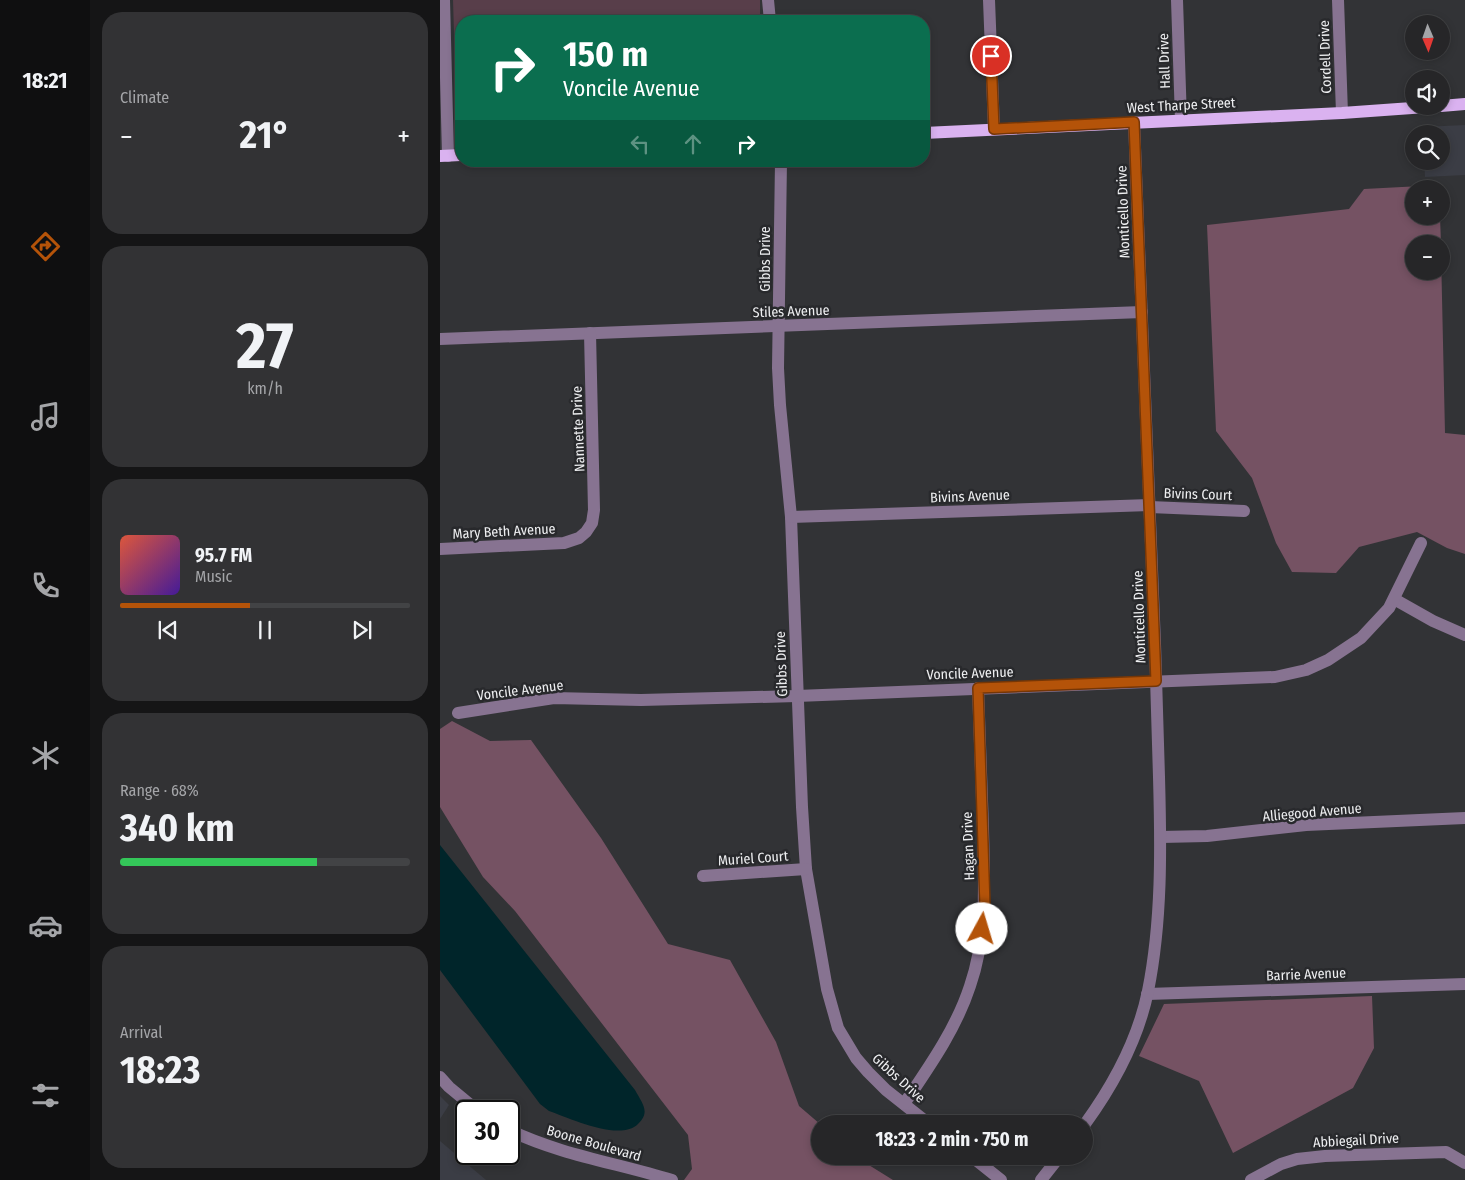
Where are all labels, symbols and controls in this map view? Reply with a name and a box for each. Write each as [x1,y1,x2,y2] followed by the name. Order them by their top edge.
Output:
[1405,15,1450,60] north arrow
[1405,15,1450,280] map controls
[1316,20,1335,94] street label: Cordell Drive
[563,33,648,75] text: 150 m
[1155,33,1174,89] street label: Hall Drive
[480,35,545,100] icon: right
[970,35,1012,77] pin
[977,42,1005,70] icon: arrive
[22,67,68,94] text: 18:21
[1405,70,1450,115] button: sound
[563,75,700,102] text: Voncile Avenue
[120,88,169,107] text: Climate
[1126,94,1236,117] street label: West Tharpe Street
[240,112,290,158] text: 21°
[120,120,133,153] text: −
[397,120,410,153] text: +
[1405,125,1450,170] button: search
[626,130,654,158] icon: left
[679,130,707,158] icon: ahead
[732,130,760,158] icon: right
[1113,165,1134,259] street label: Monticello Drive
[1405,180,1450,225] button: +
[757,226,774,292] street label: Gibbs Drive
[28,229,63,264] icon: directions
[1405,235,1450,280] button: −
[752,302,830,321] street label: Stiles Avenue
[236,307,294,385] text: 27
[247,379,283,398] text: km/h
[569,386,588,472] street label: Nannette Drive
[28,399,63,434] icon: music
[1163,485,1233,504] street label: Bivins Court
[930,487,1010,506] street label: Bivins Avenue
[452,520,556,543] street label: Mary Beth Avenue
[195,544,252,567] text: 95.7 FM
[195,567,232,586] text: Music
[28,568,63,603] icon: phone
[1129,570,1150,664] street label: Monticello Drive
[154,616,182,644] icon: previous
[251,616,279,644] icon: pause
[348,616,376,644] icon: next
[772,631,791,697] street label: Gibbs Drive
[926,663,1014,684] street label: Voncile Avenue
[476,677,564,704] street label: Voncile Avenue
[28,738,63,773] icon: climate
[120,781,199,800] text: Range · 68%
[1262,800,1362,825] street label: Alliegood Avenue
[120,805,234,851] text: 340 km
[959,811,978,881] street label: Hagan Drive
[717,848,789,869] street label: Muriel Court
[955,902,1007,954] position arrow
[28,908,63,943] icon: car
[1266,965,1346,984] street label: Barrie Avenue
[120,1023,162,1042] text: Arrival
[120,1047,200,1093] text: 18:23
[869,1050,929,1107] street label: Gibbs Drive
[28,1078,63,1113] icon: filters
[455,1100,520,1165] speed limit sign: 30
[545,1122,643,1165] street label: Boone Boulevard
[876,1128,1028,1151] text: 18:23 · 2 min · 750 m
[1313,1130,1400,1151] street label: Abbiegail Drive

